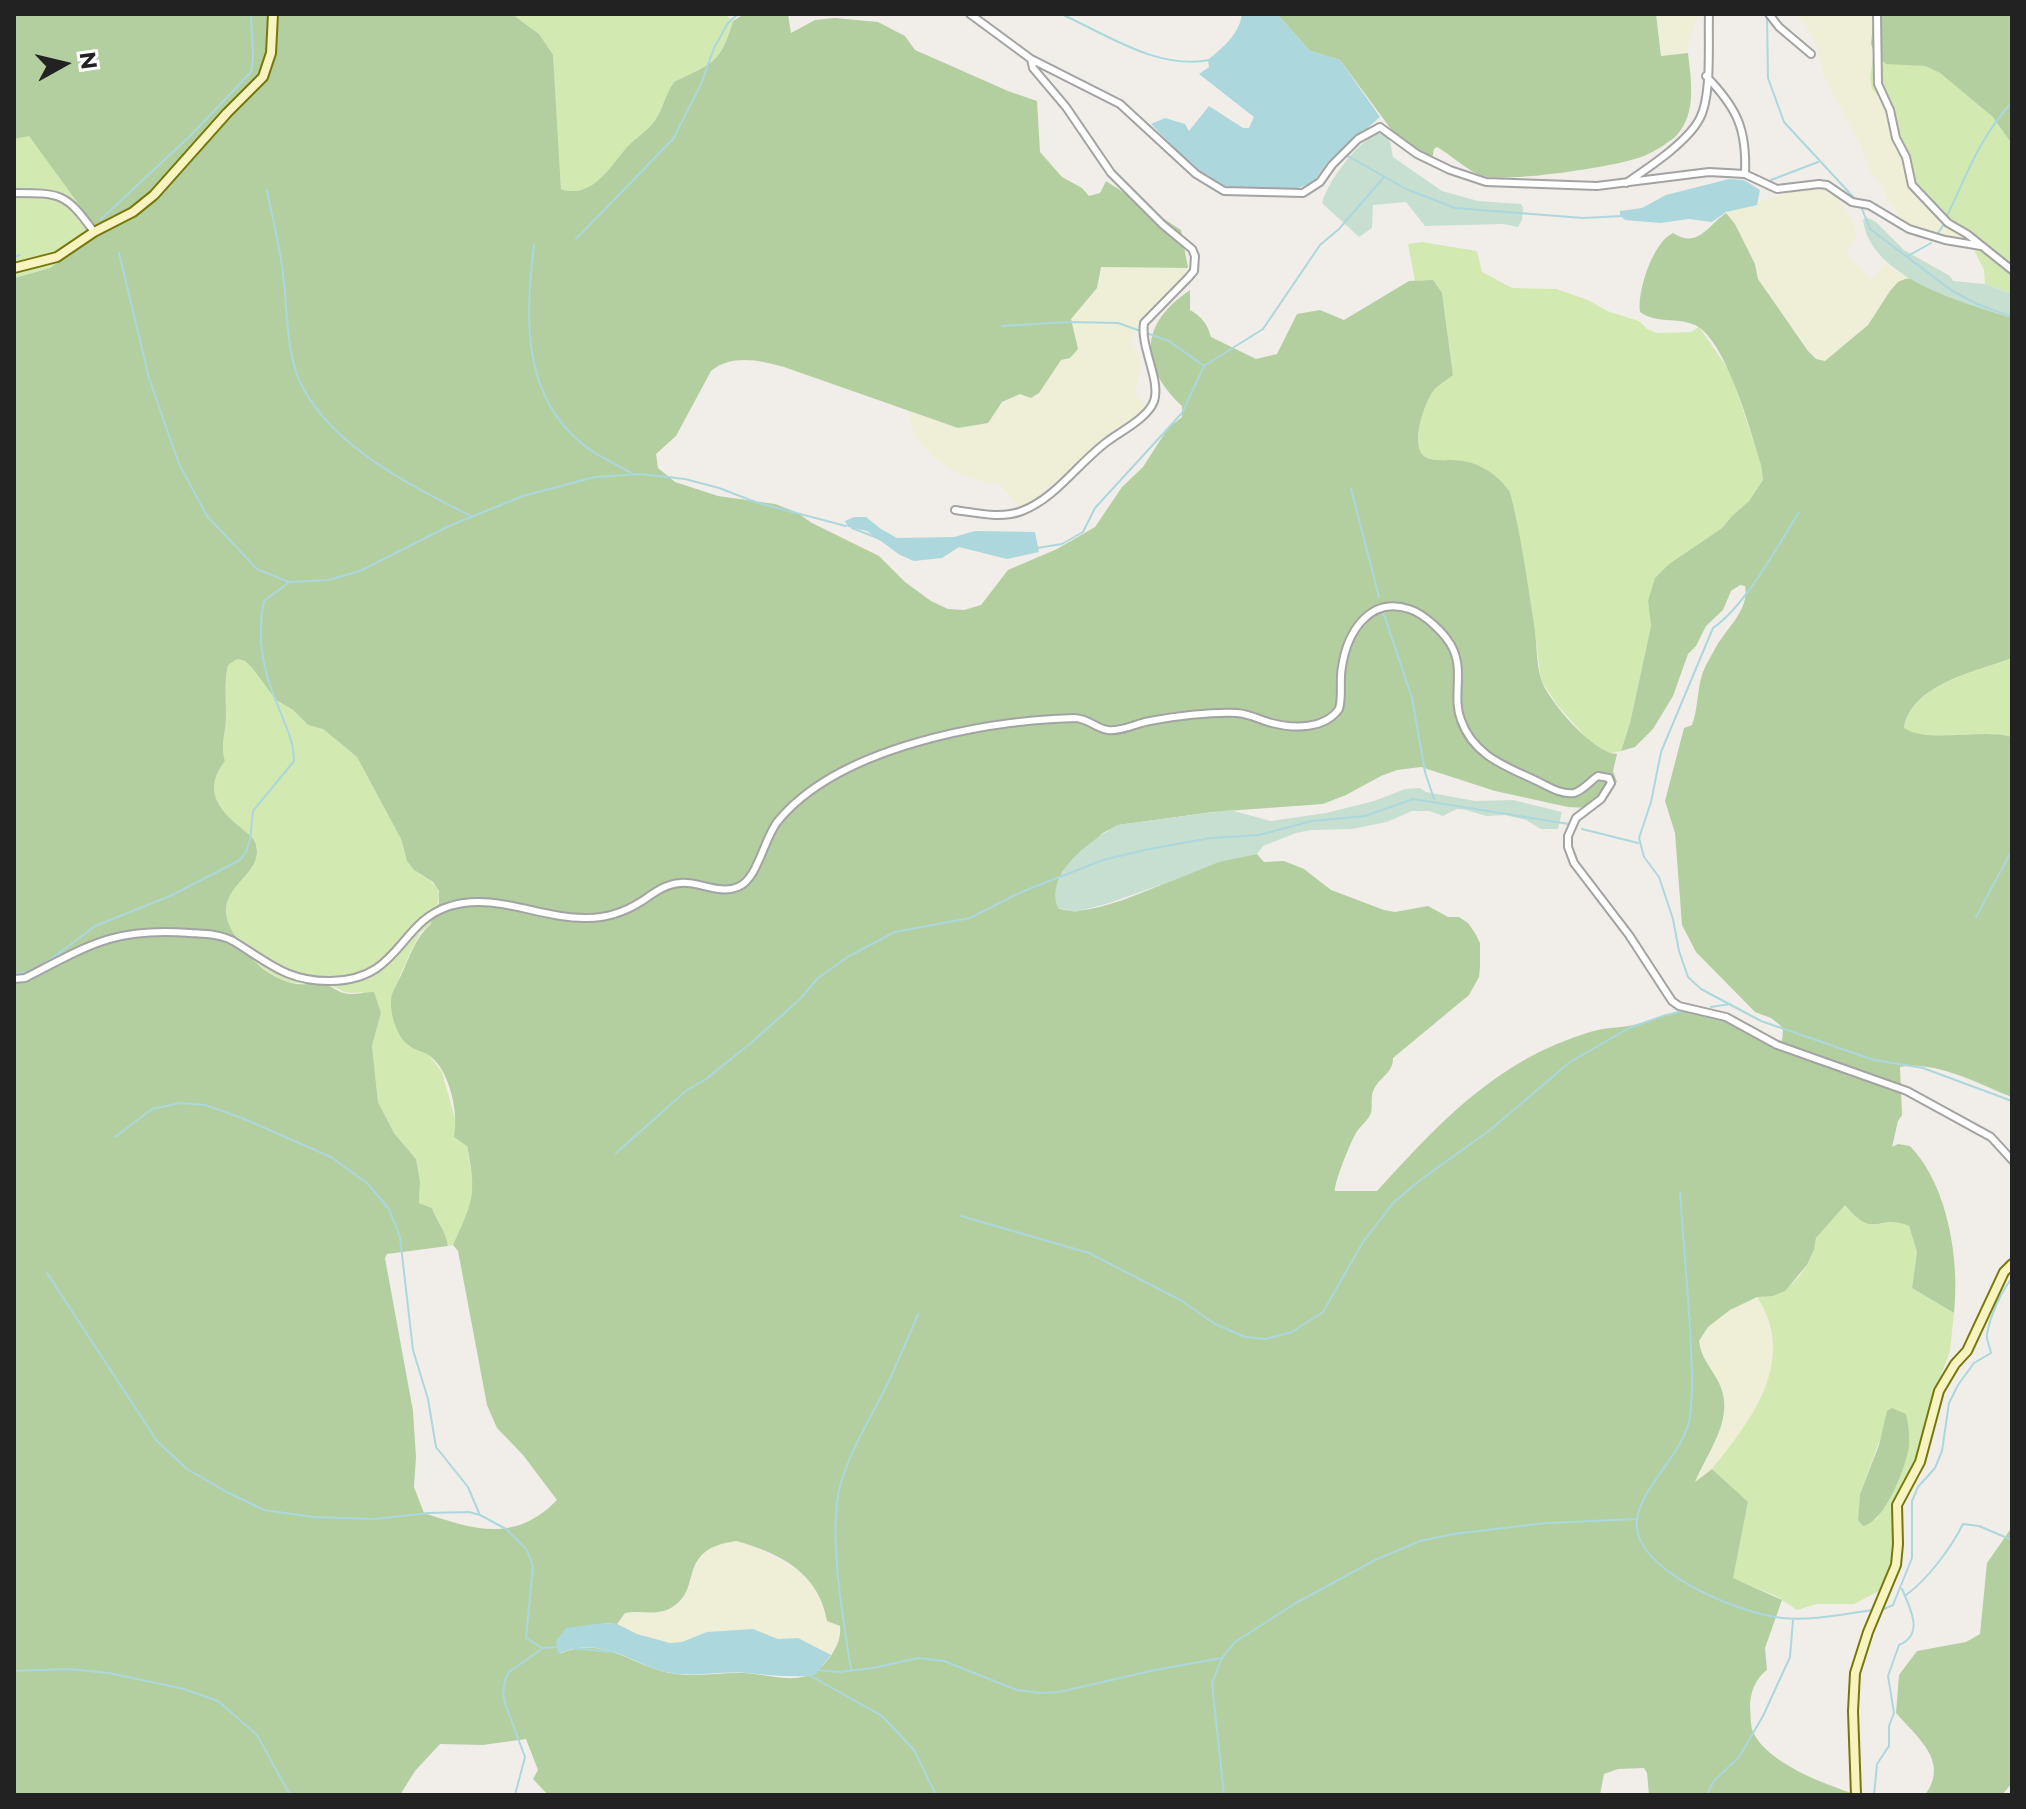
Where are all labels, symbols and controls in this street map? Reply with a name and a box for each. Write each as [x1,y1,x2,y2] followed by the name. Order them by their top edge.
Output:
[24,24,104,104] north arrow
[74,50,103,71] text: N

